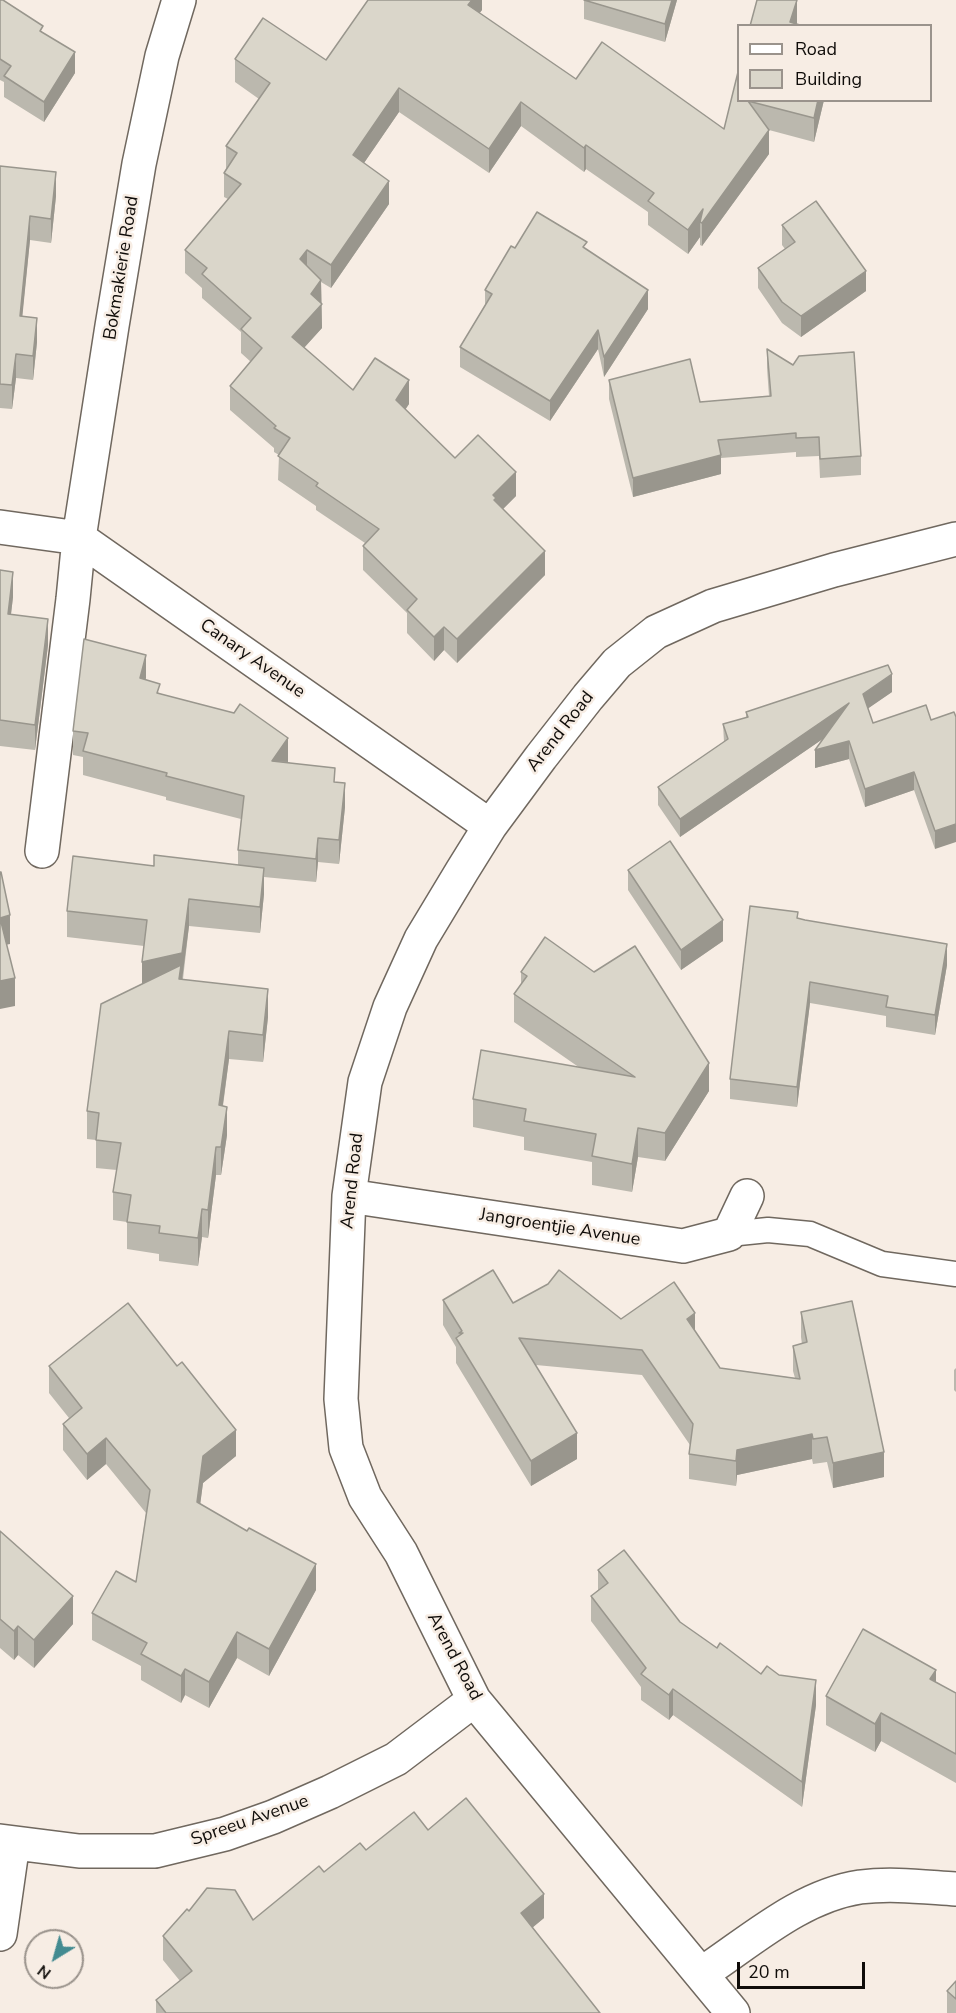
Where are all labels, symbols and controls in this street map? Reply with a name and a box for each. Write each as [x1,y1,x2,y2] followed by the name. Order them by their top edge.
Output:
[737,24,932,102] legend
[795,37,837,61] text: Road
[795,67,862,91] text: Building
[100,194,144,342] street label: Bokmakierie Road
[195,615,309,703] street label: Canary Avenue
[523,687,599,777] street label: Arend Road
[337,1132,369,1230] street label: Arend Road
[478,1205,642,1251] street label: Jangroentjie Avenue
[422,1609,486,1705] street label: Arend Road
[188,1791,312,1851] street label: Spreeu Avenue
[24,1929,84,1989] north arrow
[740,1950,868,1988] scale bar
[33,1959,56,1984] text: N
[748,1960,790,1984] text: 20 m

